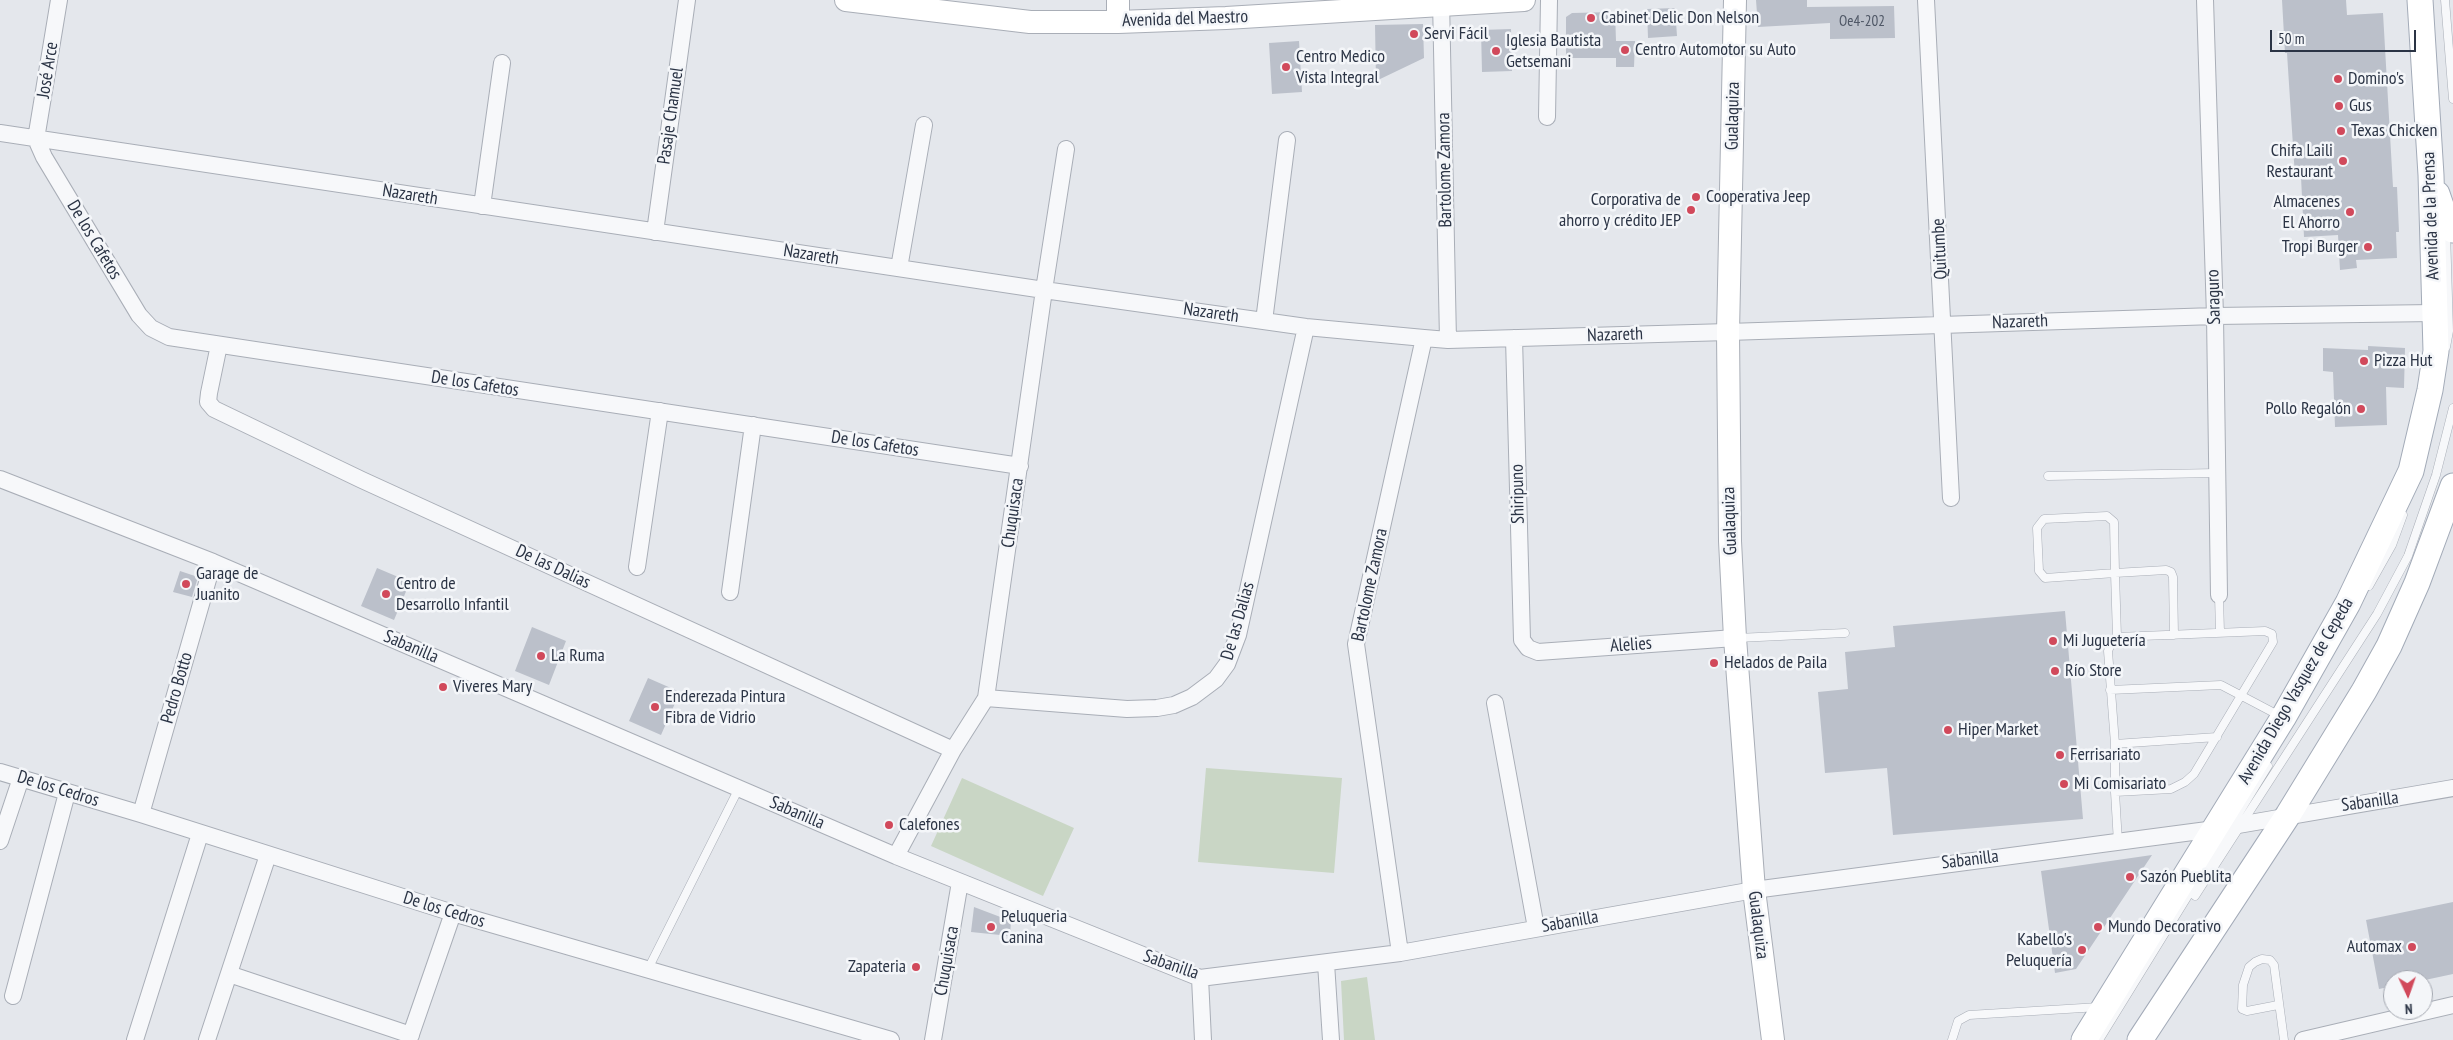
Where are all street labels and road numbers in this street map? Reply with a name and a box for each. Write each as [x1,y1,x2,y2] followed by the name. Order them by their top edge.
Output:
[1122,6,1248,32] street label: Avenida del Maestro
[33,40,63,100] street label: José Arce
[654,66,688,166] street label: Pasaje Chamuel
[1722,82,1744,150] street label: Gualaquiza
[1433,112,1457,228] street label: Bartolome Zamora
[2418,151,2444,281] street label: Avenida de la Prensa
[381,180,439,210] street label: Nazareth
[62,197,126,283] street label: De los Cafetos
[1928,218,1952,280] street label: Quitumbe
[782,240,840,270] street label: Nazareth
[2202,269,2226,325] street label: Saraguro
[1182,298,1240,328] street label: Nazareth
[1992,310,2048,334] street label: Nazareth
[1587,323,1643,347] street label: Nazareth
[430,366,520,402] street label: De los Cafetos
[830,426,920,462] street label: De los Cafetos
[1507,464,1529,524] street label: Shiripuno
[997,477,1029,549] street label: Chuquisaca
[1718,486,1742,556] street label: Gualaquiza
[1347,527,1393,643] street label: Bartolome Zamora
[512,540,594,594] street label: De las Dalias
[1217,580,1259,662] street label: De las Dalias
[2234,594,2358,788] street label: Avenida Diego Vasquez de Cepeda
[380,626,442,668] street label: Sabanilla
[1609,633,1653,657] street label: Alelies
[157,650,197,726] street label: Pedro Botto
[15,766,101,812] street label: De los Cedros
[2340,787,2400,817] street label: Sabanilla
[766,792,828,834] street label: Sabanilla
[1940,846,2000,874] street label: Sabanilla
[401,887,487,933] street label: De los Cedros
[1743,890,1773,960] street label: Gualaquiza
[1540,906,1600,938] street label: Sabanilla
[930,924,964,998] street label: Chuquisaca
[1140,945,1202,985] street label: Sabanilla

